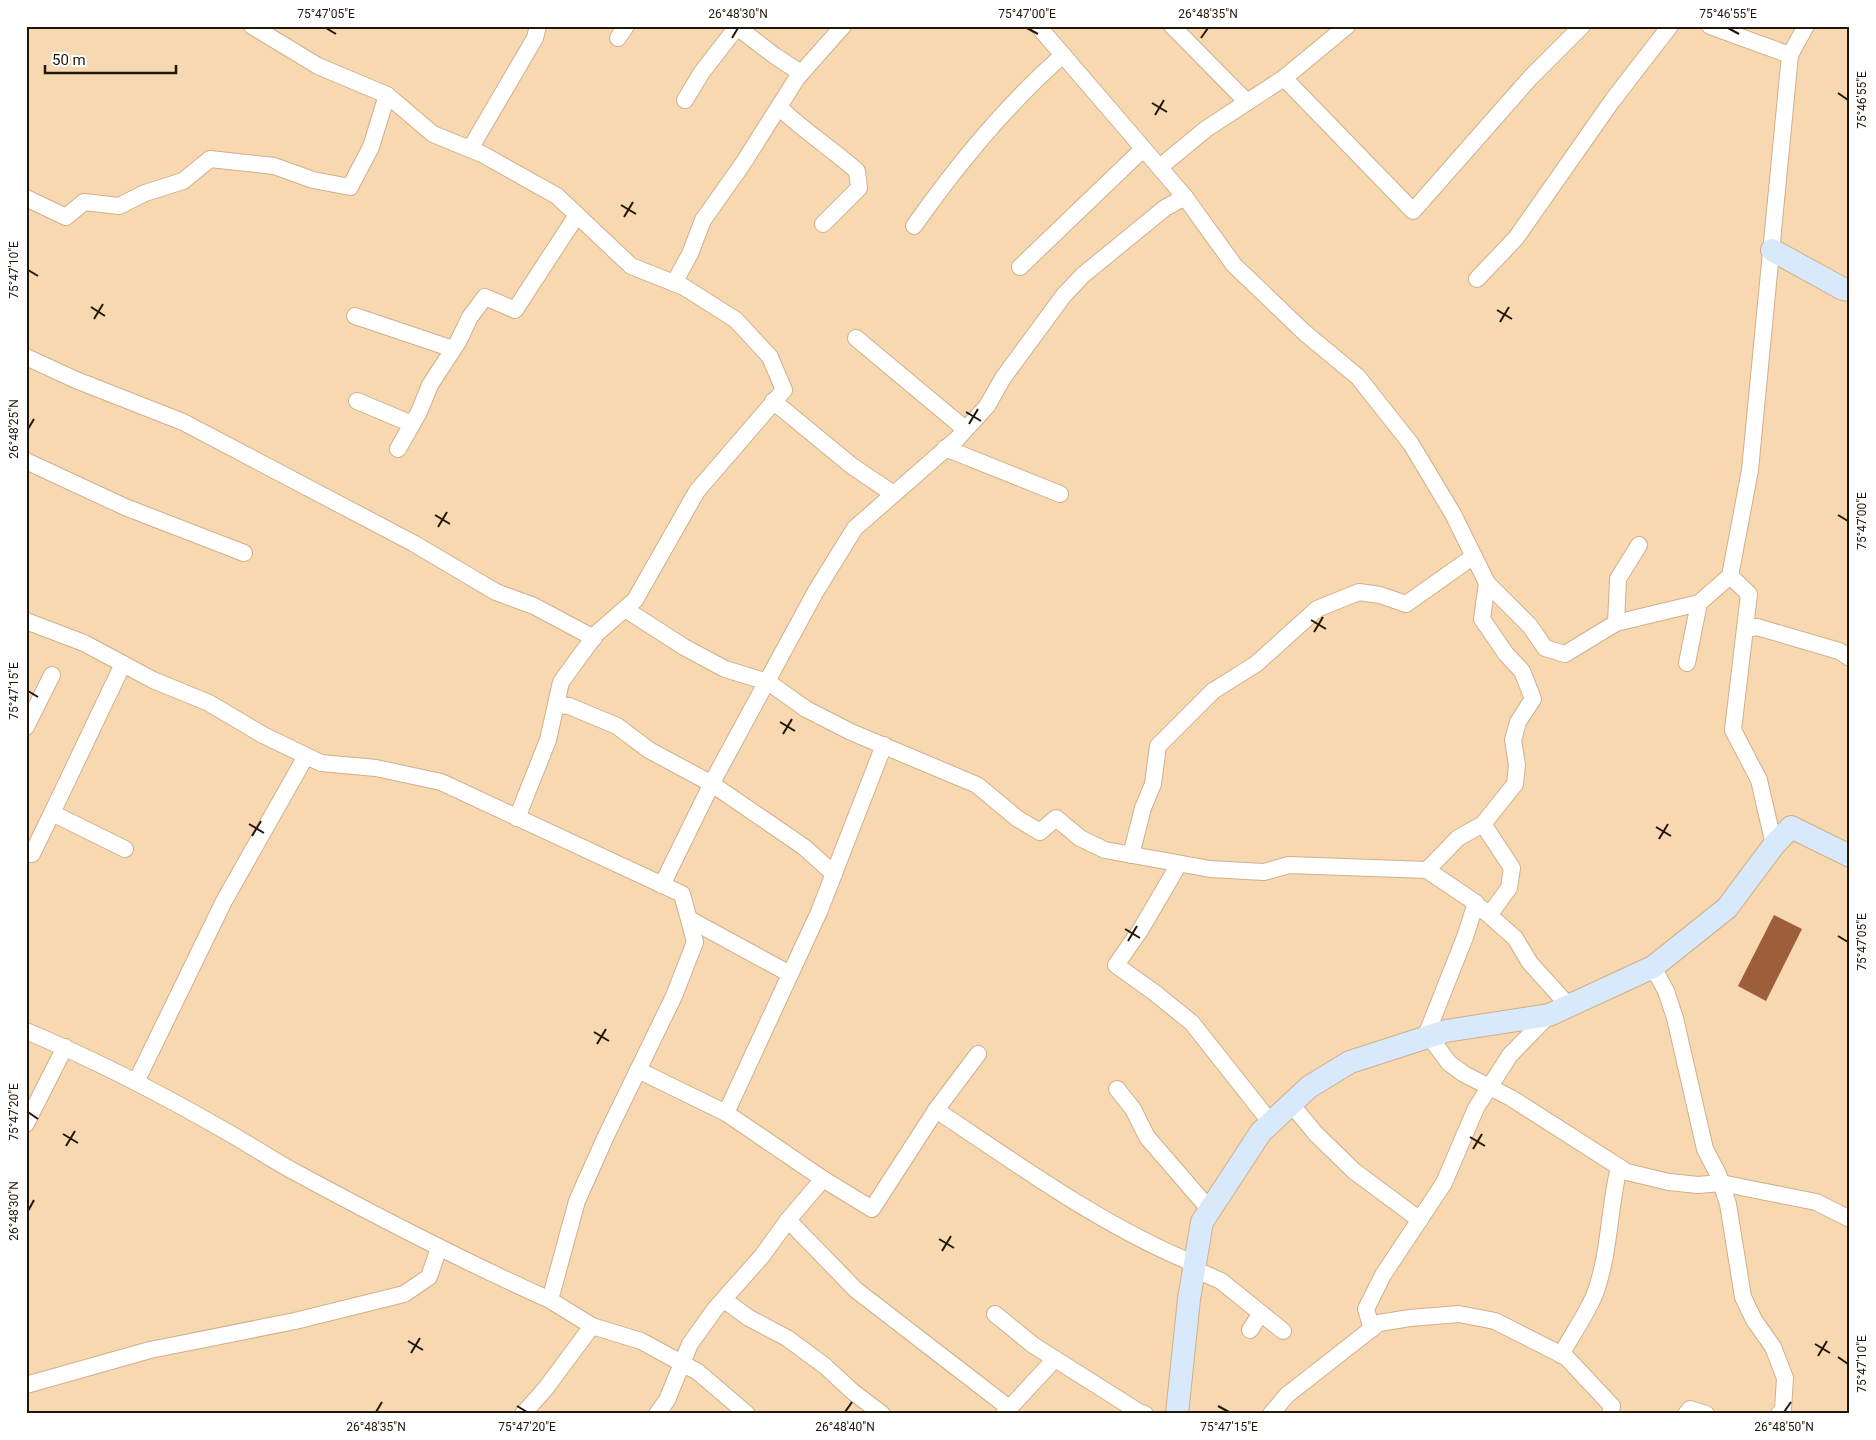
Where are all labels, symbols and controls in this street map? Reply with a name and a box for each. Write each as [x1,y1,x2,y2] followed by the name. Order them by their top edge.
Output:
[297,7,355,21] text: 75°47'05"E
[708,7,768,21] text: 26°48'30"N
[998,7,1056,21] text: 75°47'00"E
[1178,7,1238,21] text: 26°48'35"N
[1699,7,1757,21] text: 75°46'55"E
[45,42,176,74] scale bar
[52,51,86,69] text: 50 m
[1855,71,1869,129] text: 75°46'55"E
[7,241,21,299] text: 75°47'10"E
[7,399,21,459] text: 26°48'25"N
[1855,492,1869,550] text: 75°47'00"E
[7,662,21,720] text: 75°47'15"E
[1855,913,1869,971] text: 75°47'05"E
[7,1083,21,1141] text: 75°47'20"E
[7,1181,21,1241] text: 26°48'30"N
[1855,1335,1869,1393] text: 75°47'10"E
[346,1420,406,1434] text: 26°48'35"N
[498,1420,556,1434] text: 75°47'20"E
[815,1420,875,1434] text: 26°48'40"N
[1200,1420,1258,1434] text: 75°47'15"E
[1754,1420,1814,1434] text: 26°48'50"N

